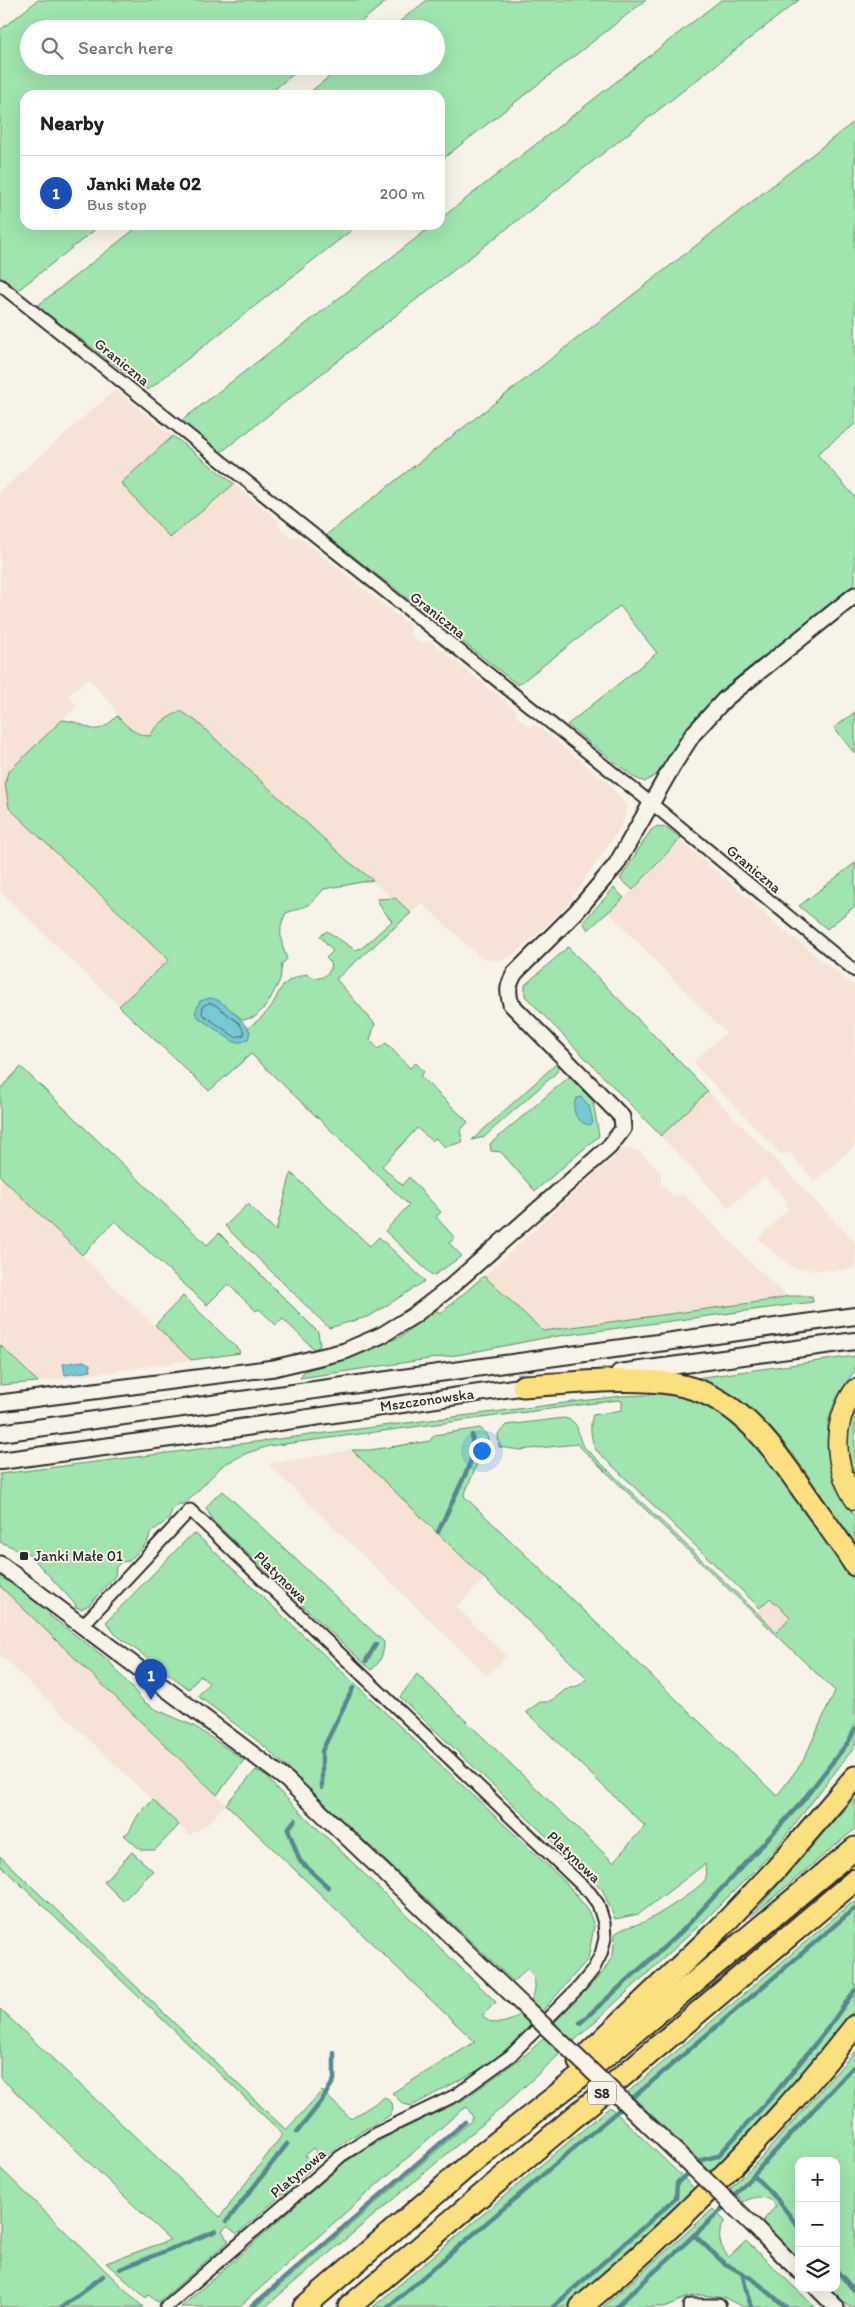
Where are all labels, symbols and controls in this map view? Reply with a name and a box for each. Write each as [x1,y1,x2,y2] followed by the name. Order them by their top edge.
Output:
[20,20,445,75] search box
[38,34,66,62] icon: search
[78,36,173,59] text: Search here
[40,110,104,135] text: Nearby
[87,172,201,195] text: Janki Małe 02
[52,184,60,203] text: 1
[380,184,425,203] text: 200 m
[87,195,147,214] text: Bus stop
[91,334,153,390] street label: Graniczna
[407,588,470,642] street label: Graniczna
[723,841,785,897] street label: Graniczna
[379,1384,475,1416] street label: Mszczonowska
[469,1438,495,1464] your location
[34,1547,123,1565] place label: Janki Małe 01
[250,1547,312,1607] street label: Platynowa
[18,1550,30,1562] marker: Janki Małe 01
[135,1659,167,1700] pin: 1
[543,1827,605,1887] street label: Platynowa
[588,2082,616,2104] road number: S8
[266,2144,330,2202] street label: Platynowa
[795,2157,840,2292] map controls
[795,2157,840,2202] button: +
[795,2202,840,2247] button: −
[795,2247,840,2292] button: layers

